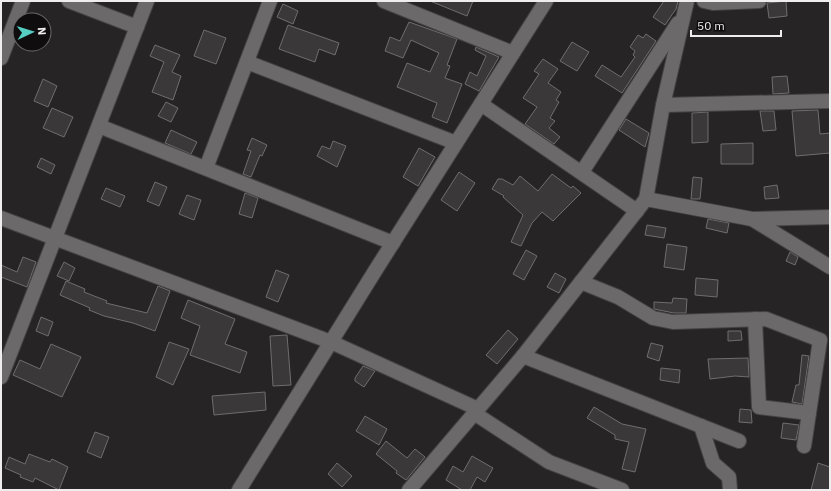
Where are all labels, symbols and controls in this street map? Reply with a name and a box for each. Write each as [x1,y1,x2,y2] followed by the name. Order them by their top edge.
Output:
[12,12,52,52] north arrow
[691,12,781,38] scale bar
[697,18,725,33] text: 50 m
[35,27,49,36] text: N

